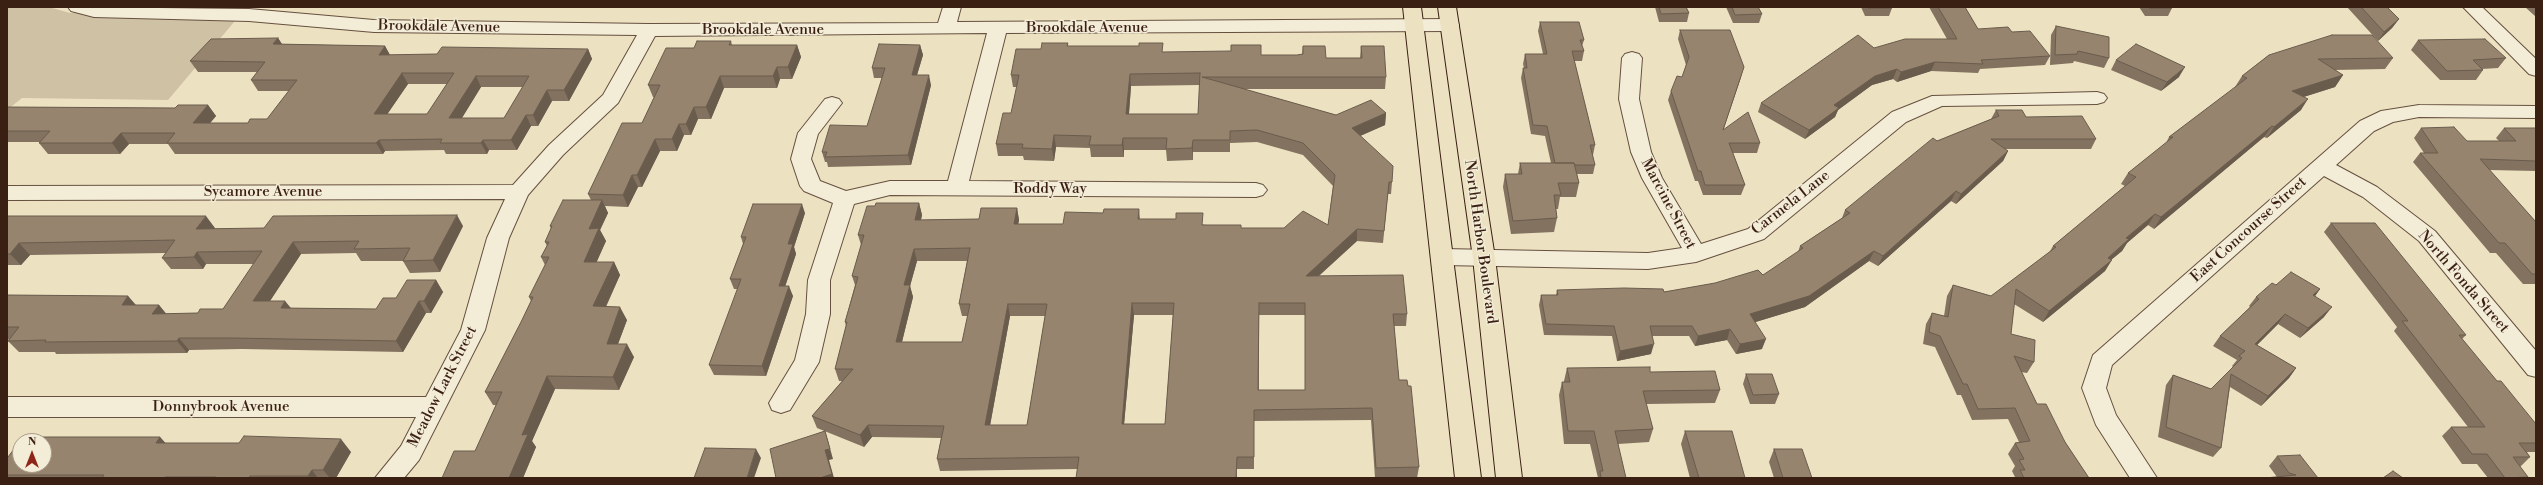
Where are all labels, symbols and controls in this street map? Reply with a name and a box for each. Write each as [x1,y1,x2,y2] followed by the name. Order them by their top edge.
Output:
[378,17,500,37] street label: Brookdale Avenue
[1026,19,1148,37] street label: Brookdale Avenue
[702,21,824,39] street label: Brookdale Avenue
[1637,156,1699,252] street label: Marcine Street
[1460,159,1500,325] street label: North Harbor Boulevard
[1748,167,1834,239] street label: Carmela Lane
[2187,173,2311,287] street label: East Concourse Street
[1013,180,1087,198] street label: Roddy Way
[204,183,322,201] street label: Sycamore Avenue
[2414,227,2512,337] street label: North Fonda Street
[405,323,481,451] street label: Meadow Lark Street
[152,398,290,416] street label: Donnybrook Avenue
[12,433,52,473] north arrow
[28,435,36,449] text: N

